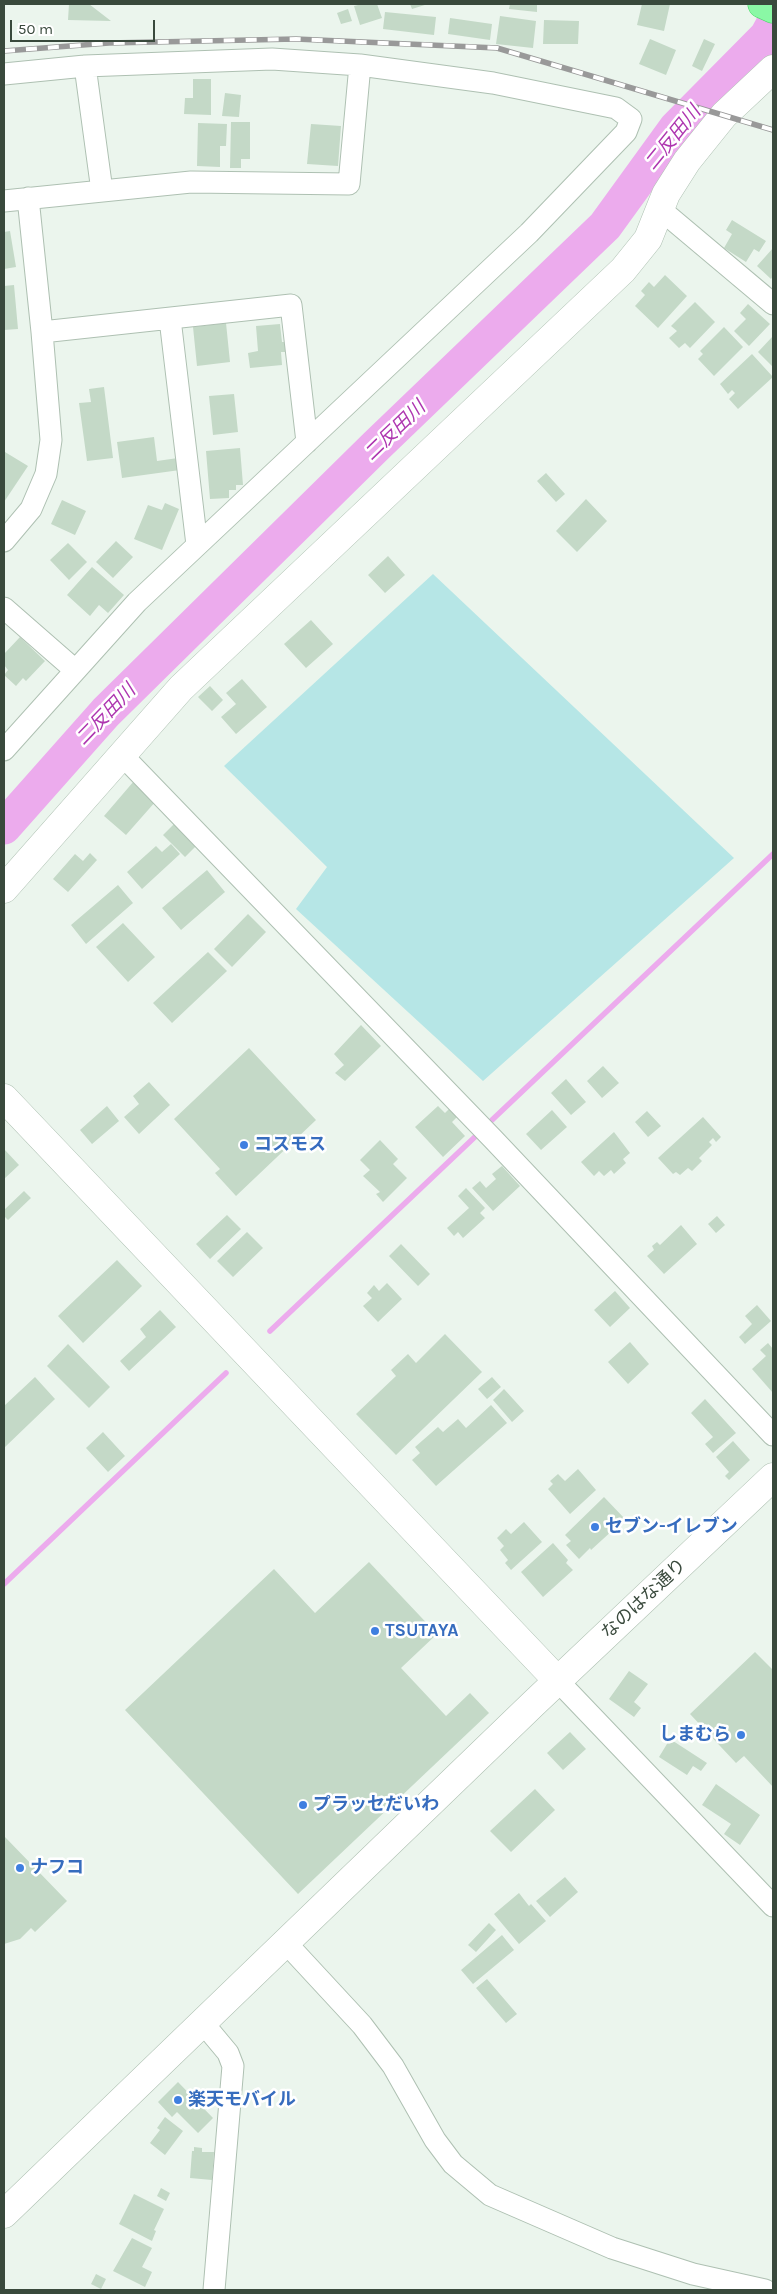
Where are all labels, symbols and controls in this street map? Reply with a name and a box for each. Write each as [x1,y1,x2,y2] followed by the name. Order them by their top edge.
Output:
[12,10,158,42] scale bar
[18,20,53,38] text: 50 m
[640,101,706,175] water label: 二反田川
[360,396,430,466] water label: 二反田川
[71,680,141,750] water label: 二反田川
[254,1134,326,1156] place label: コスモス
[238,1139,250,1151] marker: コスモス
[605,1516,738,1538] place label: セブン-イレブン
[589,1521,601,1533] marker: セブン-イレブン
[597,1554,691,1644] street label: なのはな通り
[385,1620,458,1642] place label: TSUTAYA
[369,1625,381,1637] marker: TSUTAYA
[659,1724,731,1746] place label: しまむら
[735,1729,747,1741] marker: しまむら
[313,1794,439,1816] place label: プラッセだいわ
[297,1799,309,1811] marker: プラッセだいわ
[30,1857,84,1879] place label: ナフコ
[14,1862,26,1874] marker: ナフコ
[188,2089,296,2111] place label: 楽天モバイル
[172,2094,184,2106] marker: 楽天モバイル

